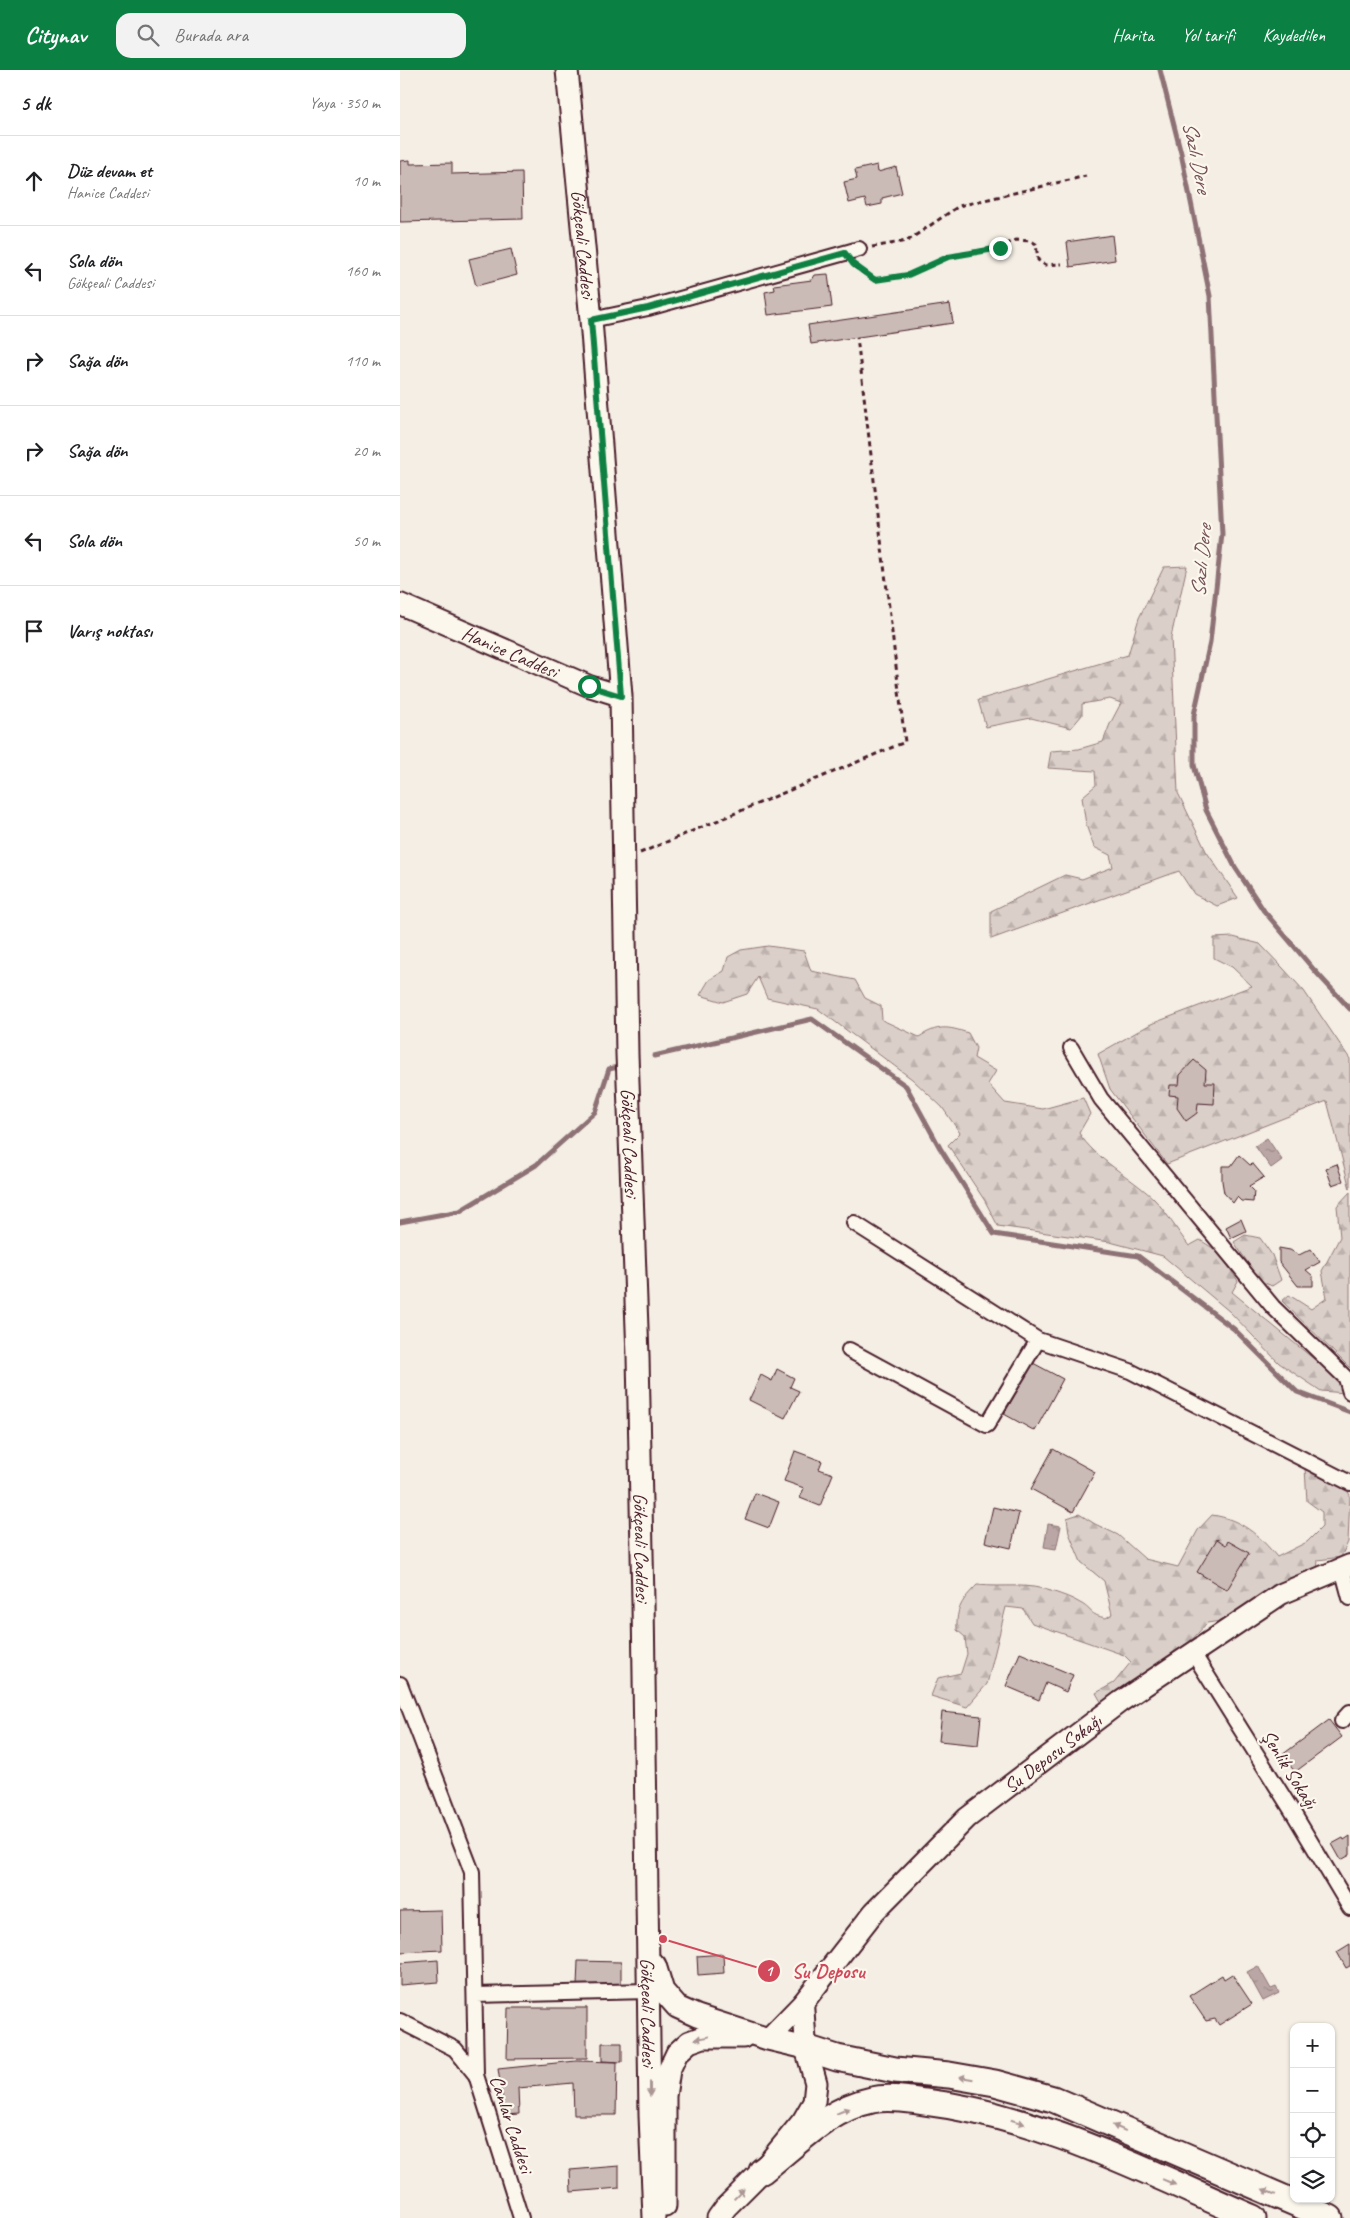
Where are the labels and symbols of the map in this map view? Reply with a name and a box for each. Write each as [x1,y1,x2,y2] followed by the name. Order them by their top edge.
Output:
[1177,119,1218,198] water label: Sazlı Dere
[566,189,601,302] street label: Gökçeali Caddesi
[989,237,1012,260] route end
[1185,521,1217,598] water label: Sazlı Dere
[458,620,564,685] street label: Hanice Caddesi
[578,675,601,698] route start
[615,1088,644,1200] street label: Gökçeali Caddesi
[628,1493,655,1604] street label: Gökçeali Caddesi
[999,1708,1108,1799] street label: Su Deposu Sokağı
[1256,1725,1324,1814] street label: Şenlik Sokağı
[756,1953,874,1989] callout: Su Deposu
[635,1958,661,2069] street label: Gökçeali Caddesi
[792,1958,867,1984] text: Su Deposu
[766,1962,775,1981] text: 1
[694,2035,710,2043] one-way arrow
[484,2072,540,2178] street label: Canlar Caddesi
[957,2073,973,2081] one-way arrow
[646,2082,654,2098] one-way arrow
[836,2107,851,2115] one-way arrow
[1011,2118,1026,2126] one-way arrow
[1112,2124,1126,2132] one-way arrow
[1162,2178,1176,2186] one-way arrow
[733,2188,745,2200] one-way arrow
[1262,2188,1276,2196] one-way arrow

